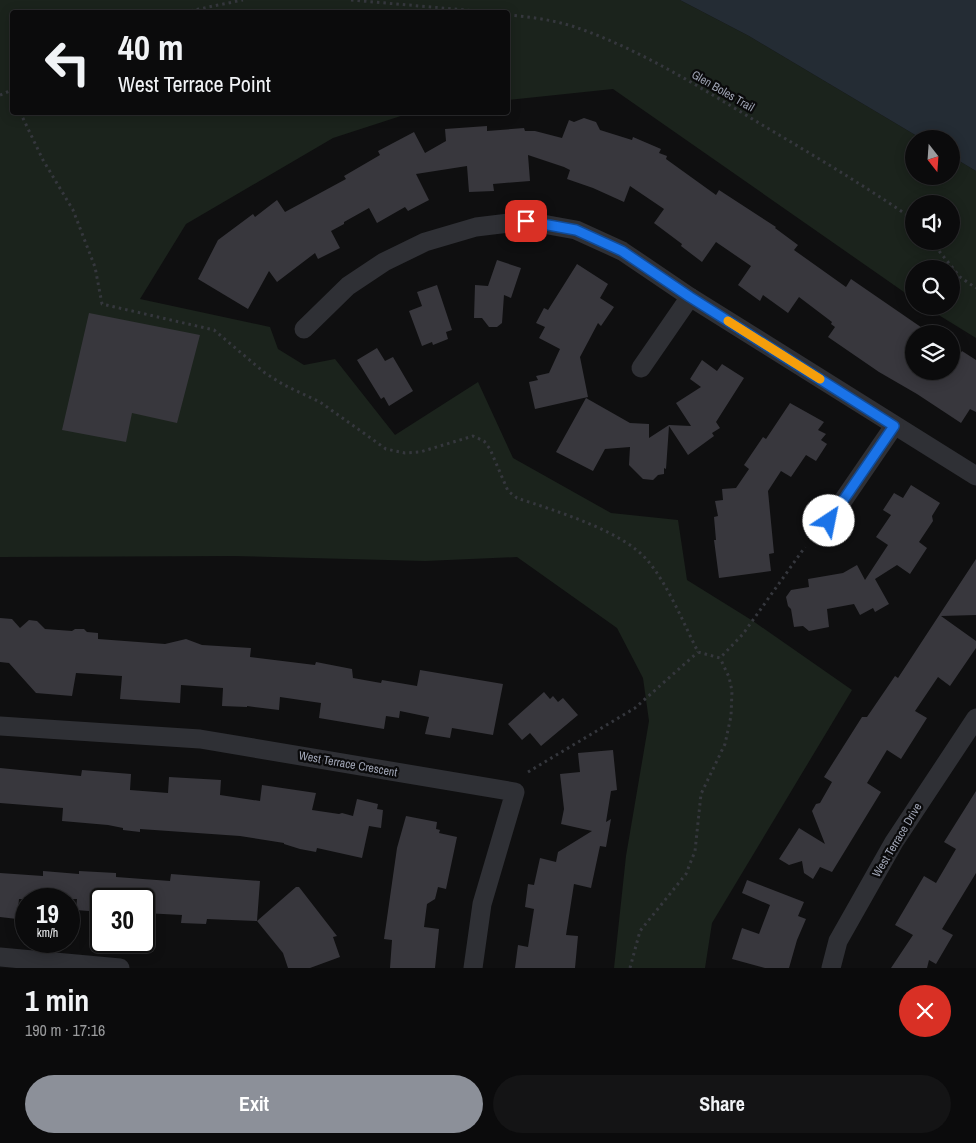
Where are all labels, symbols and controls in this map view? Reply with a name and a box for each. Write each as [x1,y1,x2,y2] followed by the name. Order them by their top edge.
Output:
[118,24,183,71] text: 40 m
[35,30,100,95] icon: left
[689,67,757,115] street label: Glen Boles Trail
[118,69,271,99] text: West Terrace Point
[905,130,960,185] north arrow
[905,130,960,380] map controls
[905,195,960,250] button: sound
[505,200,547,242] pin
[512,207,540,235] icon: arrive
[905,260,960,315] button: search
[905,325,960,380] button: layers
[802,494,854,546] position arrow
[298,747,399,781] street label: West Terrace Crescent
[869,800,925,880] street label: West Terrace Drive
[90,888,155,953] speed limit sign: 30
[36,897,59,931] text: 19
[37,925,58,941] text: km/h
[25,980,89,1020] text: 1 min
[899,985,951,1037] button: close
[25,1019,105,1041] text: 190 m · 17:16
[25,1075,483,1133] button: Exit
[493,1075,951,1133] button: Share

